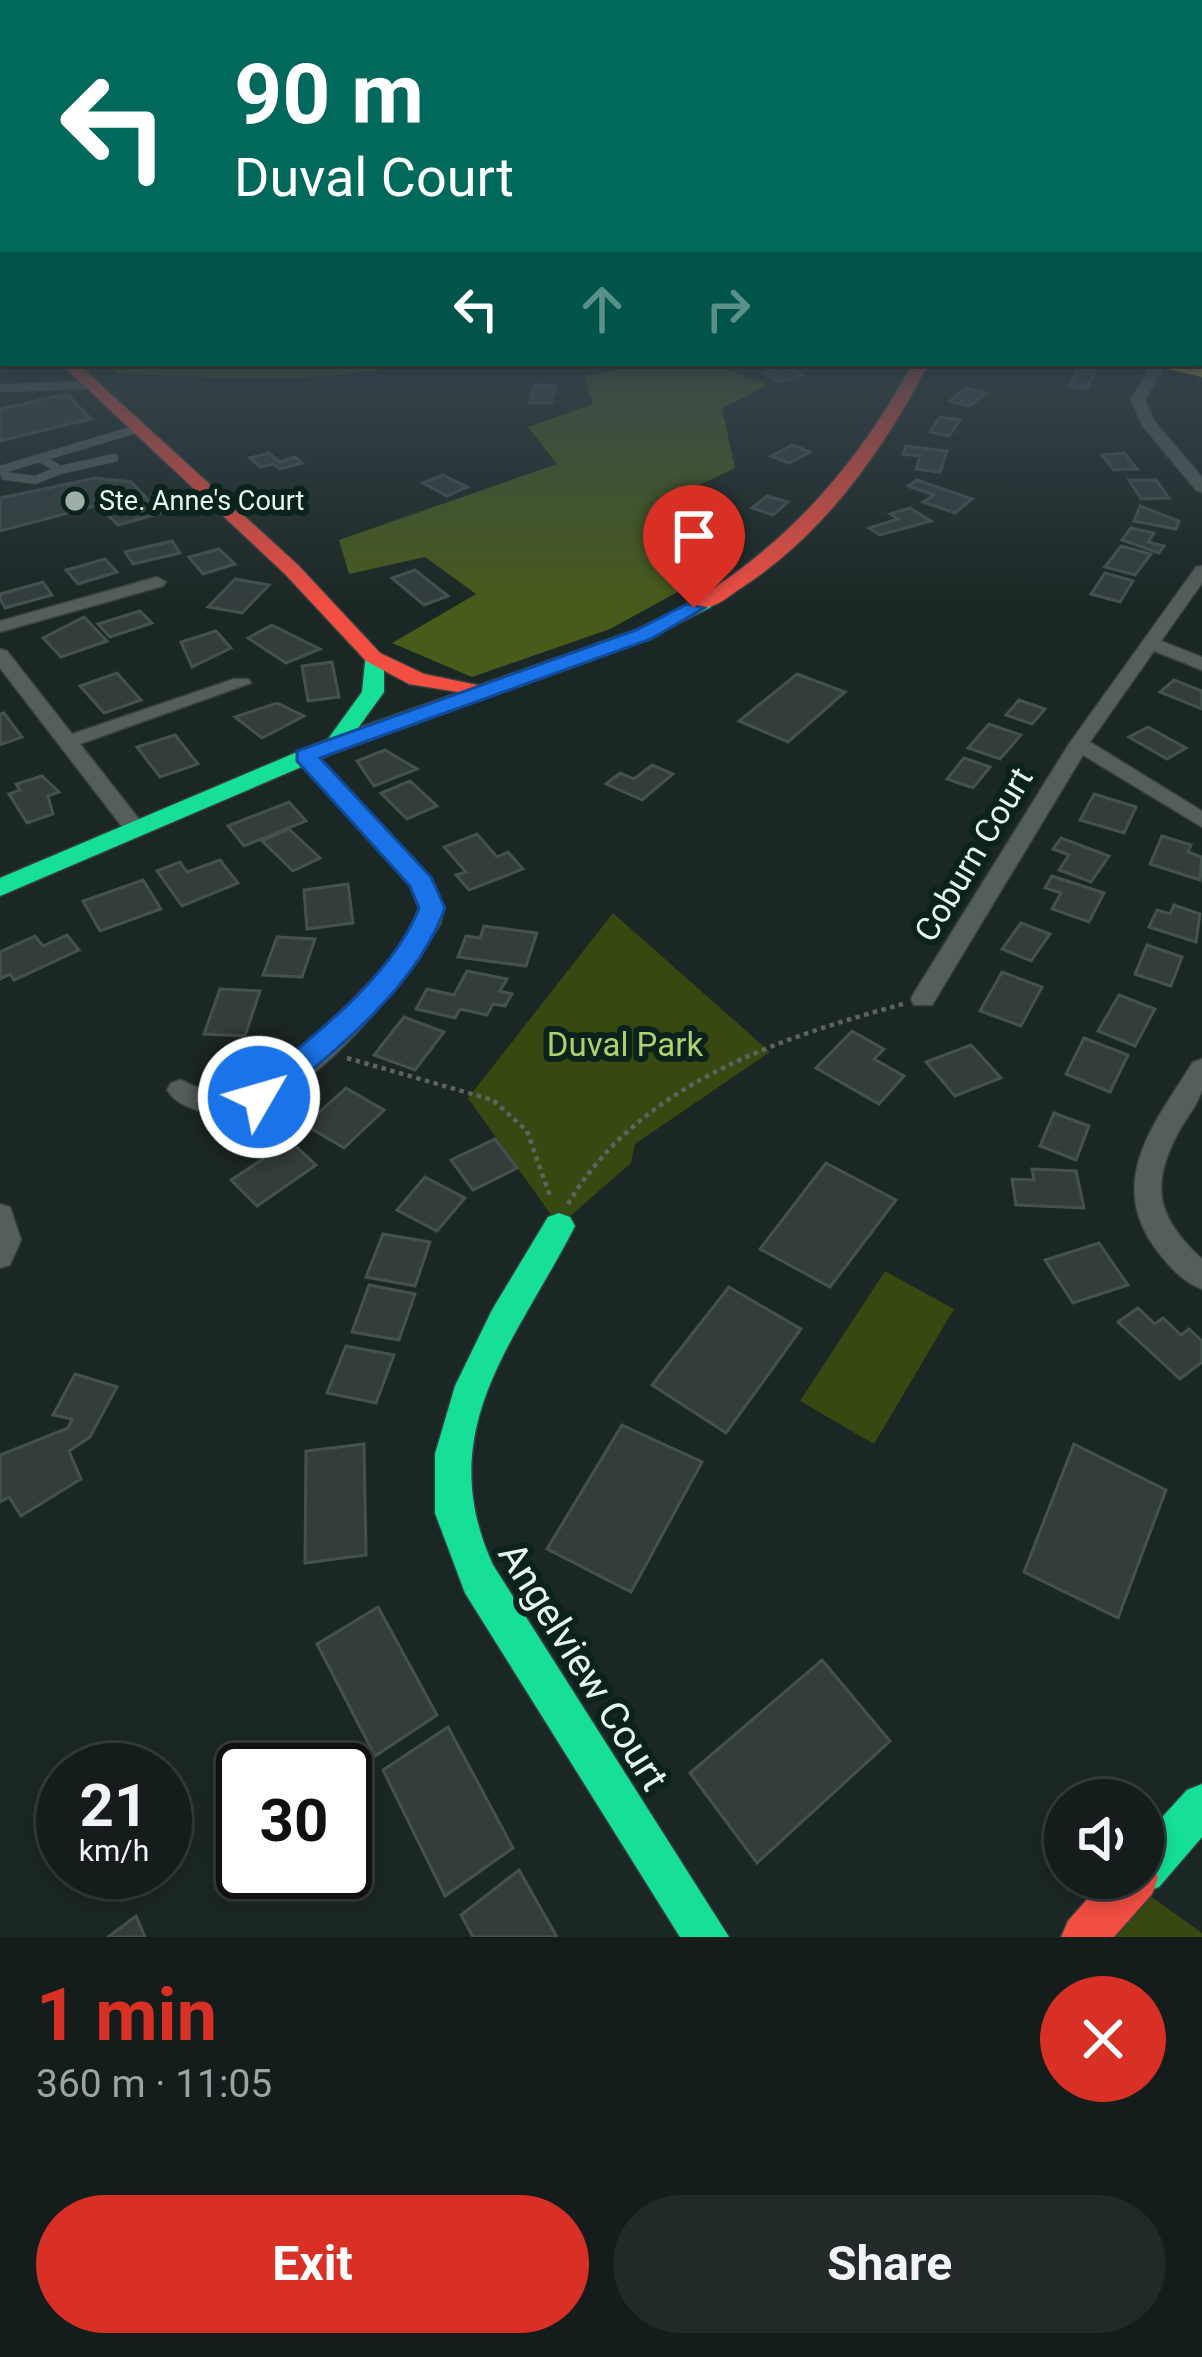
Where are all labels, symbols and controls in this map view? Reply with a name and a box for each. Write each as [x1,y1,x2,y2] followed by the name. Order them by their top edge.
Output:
[234,45,424,144] text: 90 m
[36,48,192,204] icon: left
[234,146,514,209] text: Duval Court
[443,276,509,342] icon: left
[569,276,635,342] icon: ahead
[695,276,761,342] icon: right
[99,485,304,517] place label: Ste. Anne's Court
[643,485,745,608] pin
[62,488,88,514] marker: Ste. Anne's Court
[661,503,727,569] icon: arrive
[906,760,1041,948] street label: Coburn Court
[547,1025,703,1064] park label: Duval Park
[196,1034,322,1160] position arrow
[489,1534,678,1799] street label: Angelview Court
[216,1743,372,1899] speed limit sign: 30
[80,1770,148,1841] text: 21
[1044,1779,1164,1899] map controls
[1044,1779,1164,1899] button: sound
[79,1833,149,1868] text: km/h
[36,1973,217,2058] text: 1 min
[1040,1976,1166,2102] button: close
[36,2061,272,2107] text: 360 m · 11:05
[36,2195,589,2333] button: Exit
[613,2195,1166,2333] button: Share

